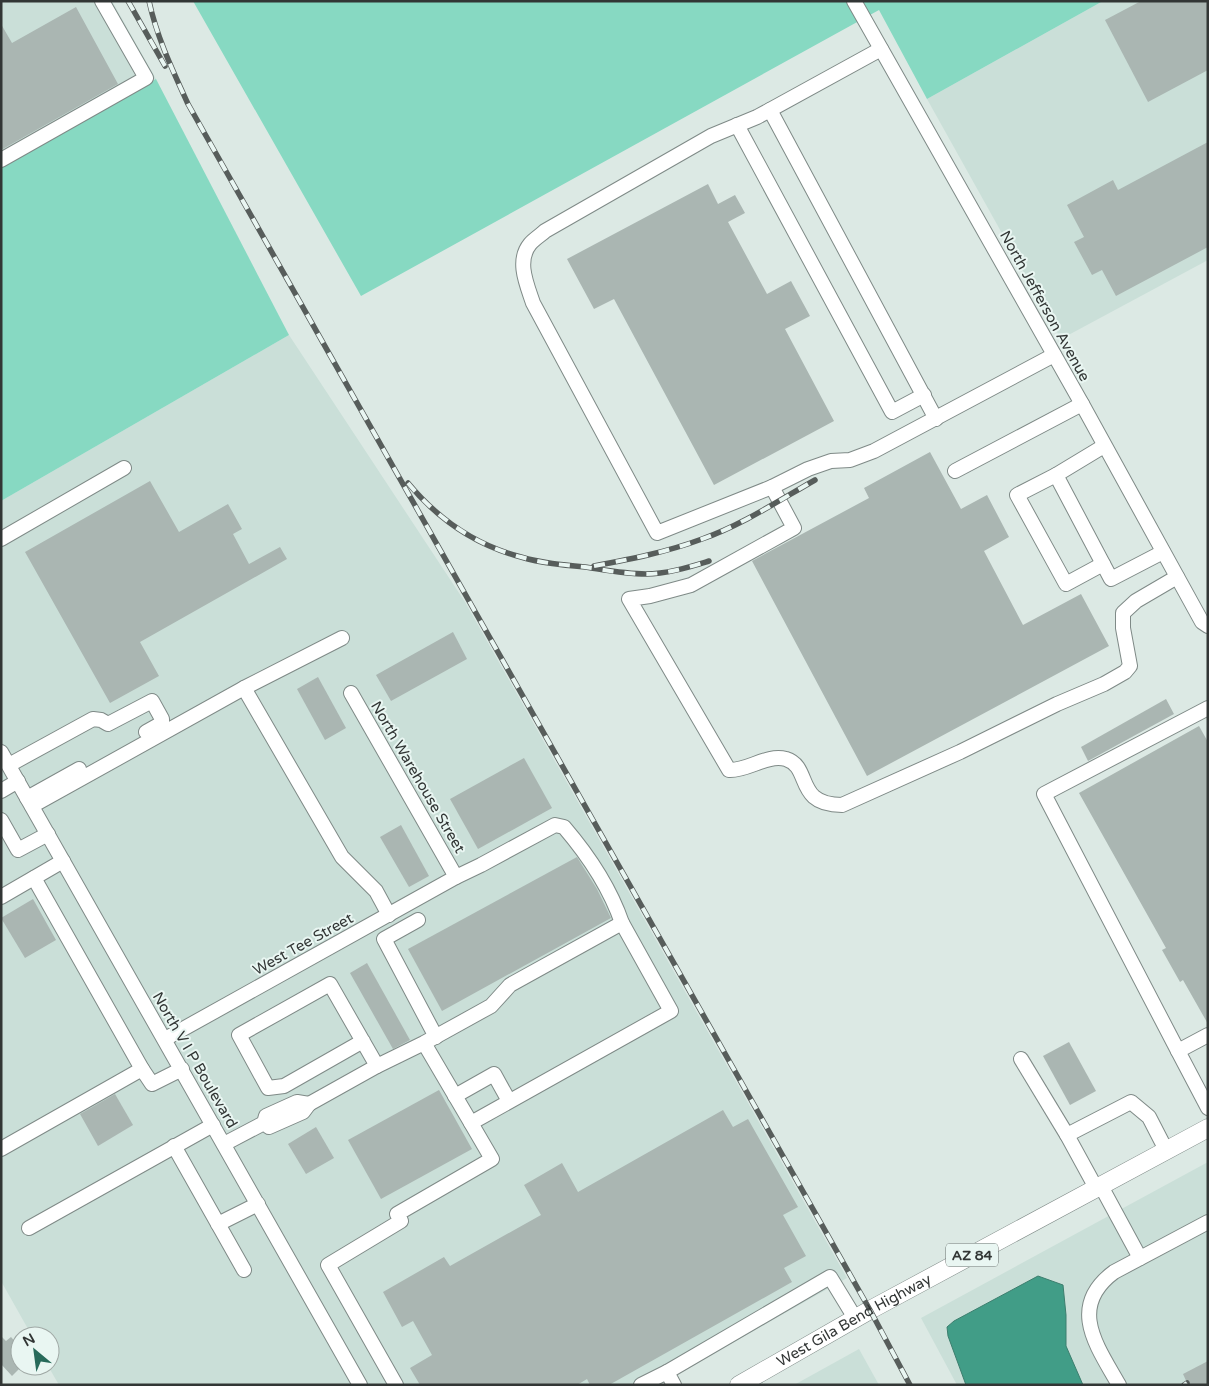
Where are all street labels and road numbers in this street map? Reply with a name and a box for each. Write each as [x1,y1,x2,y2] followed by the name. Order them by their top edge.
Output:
[996,228,1094,384] street label: North Jefferson Avenue
[367,698,469,856] street label: North Warehouse Street
[250,909,356,979] street label: West Tee Street
[149,989,241,1131] street label: North V I P Boulevard
[946,1244,998,1266] road number: AZ 84
[774,1270,934,1370] street label: West Gila Bend Highway

